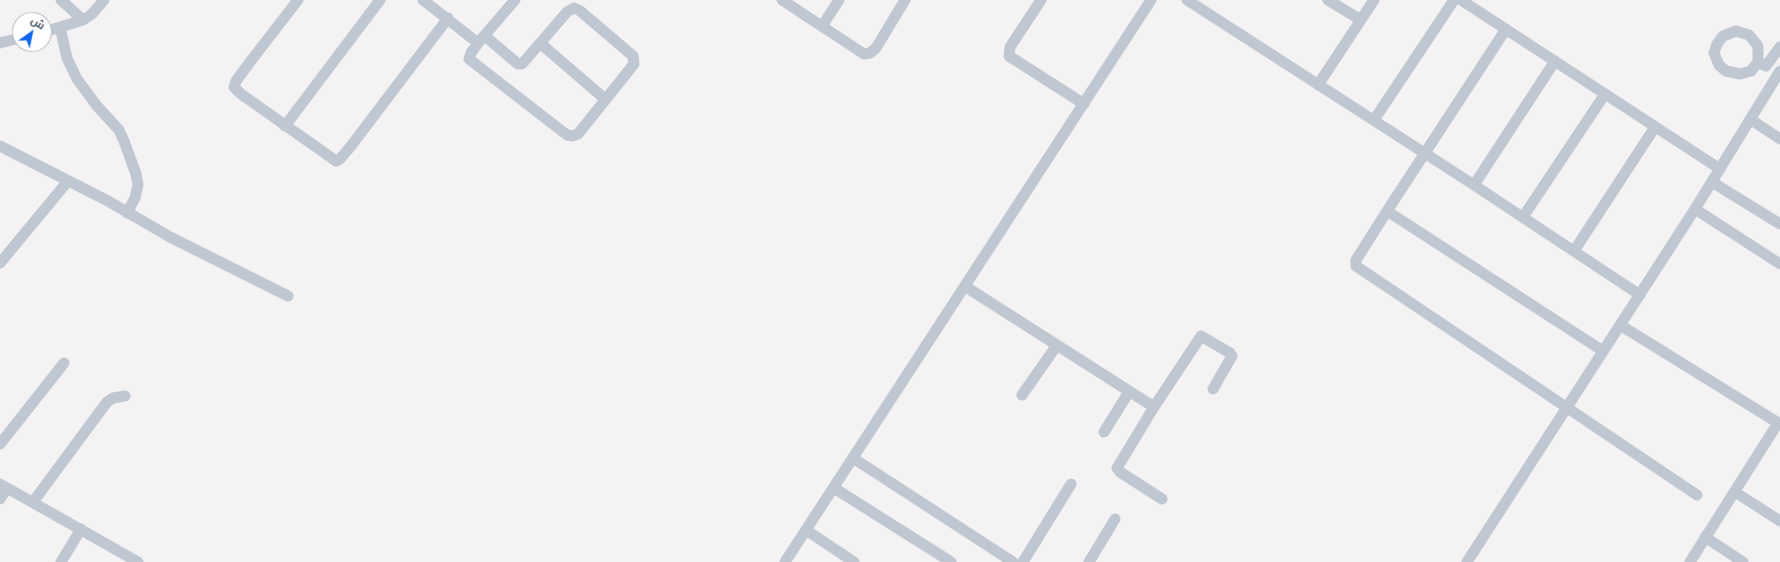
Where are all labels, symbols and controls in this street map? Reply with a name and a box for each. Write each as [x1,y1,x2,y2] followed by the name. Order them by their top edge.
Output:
[12,12,52,52] north arrow
[28,13,48,32] text: ش

